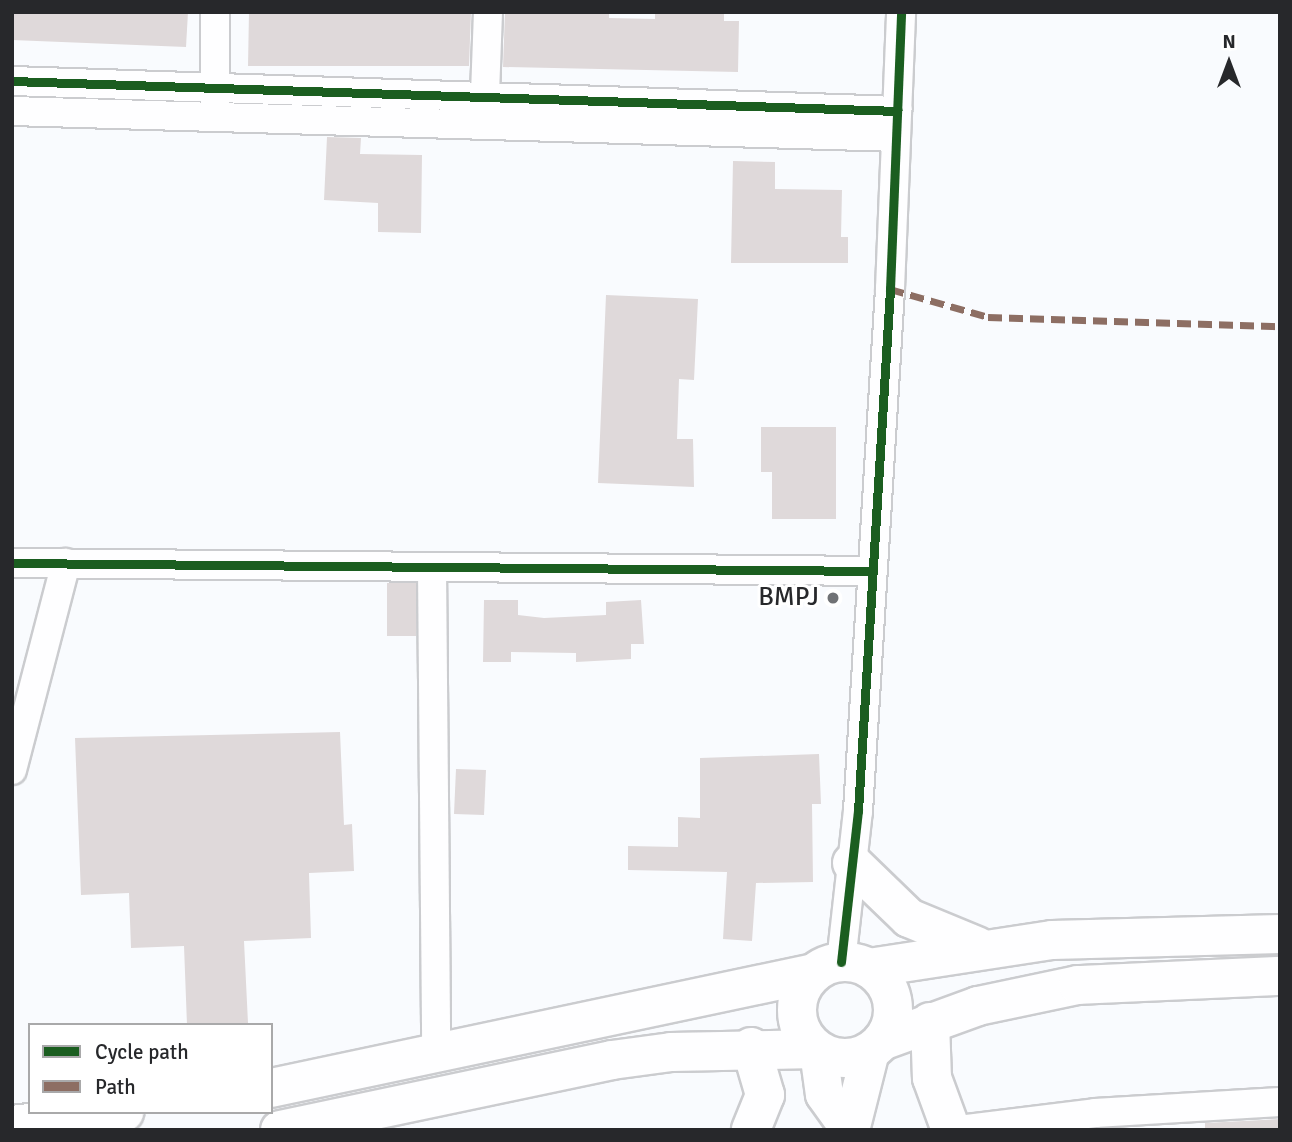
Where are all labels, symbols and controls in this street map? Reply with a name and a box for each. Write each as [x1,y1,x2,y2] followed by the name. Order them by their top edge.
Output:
[1194,28,1264,98] north arrow
[1222,30,1236,54] text: N
[758,582,819,614] place label: BMPJ
[825,590,841,606] marker: BMPJ
[28,1023,273,1114] legend
[95,1039,189,1065] text: Cycle path
[95,1074,136,1100] text: Path

